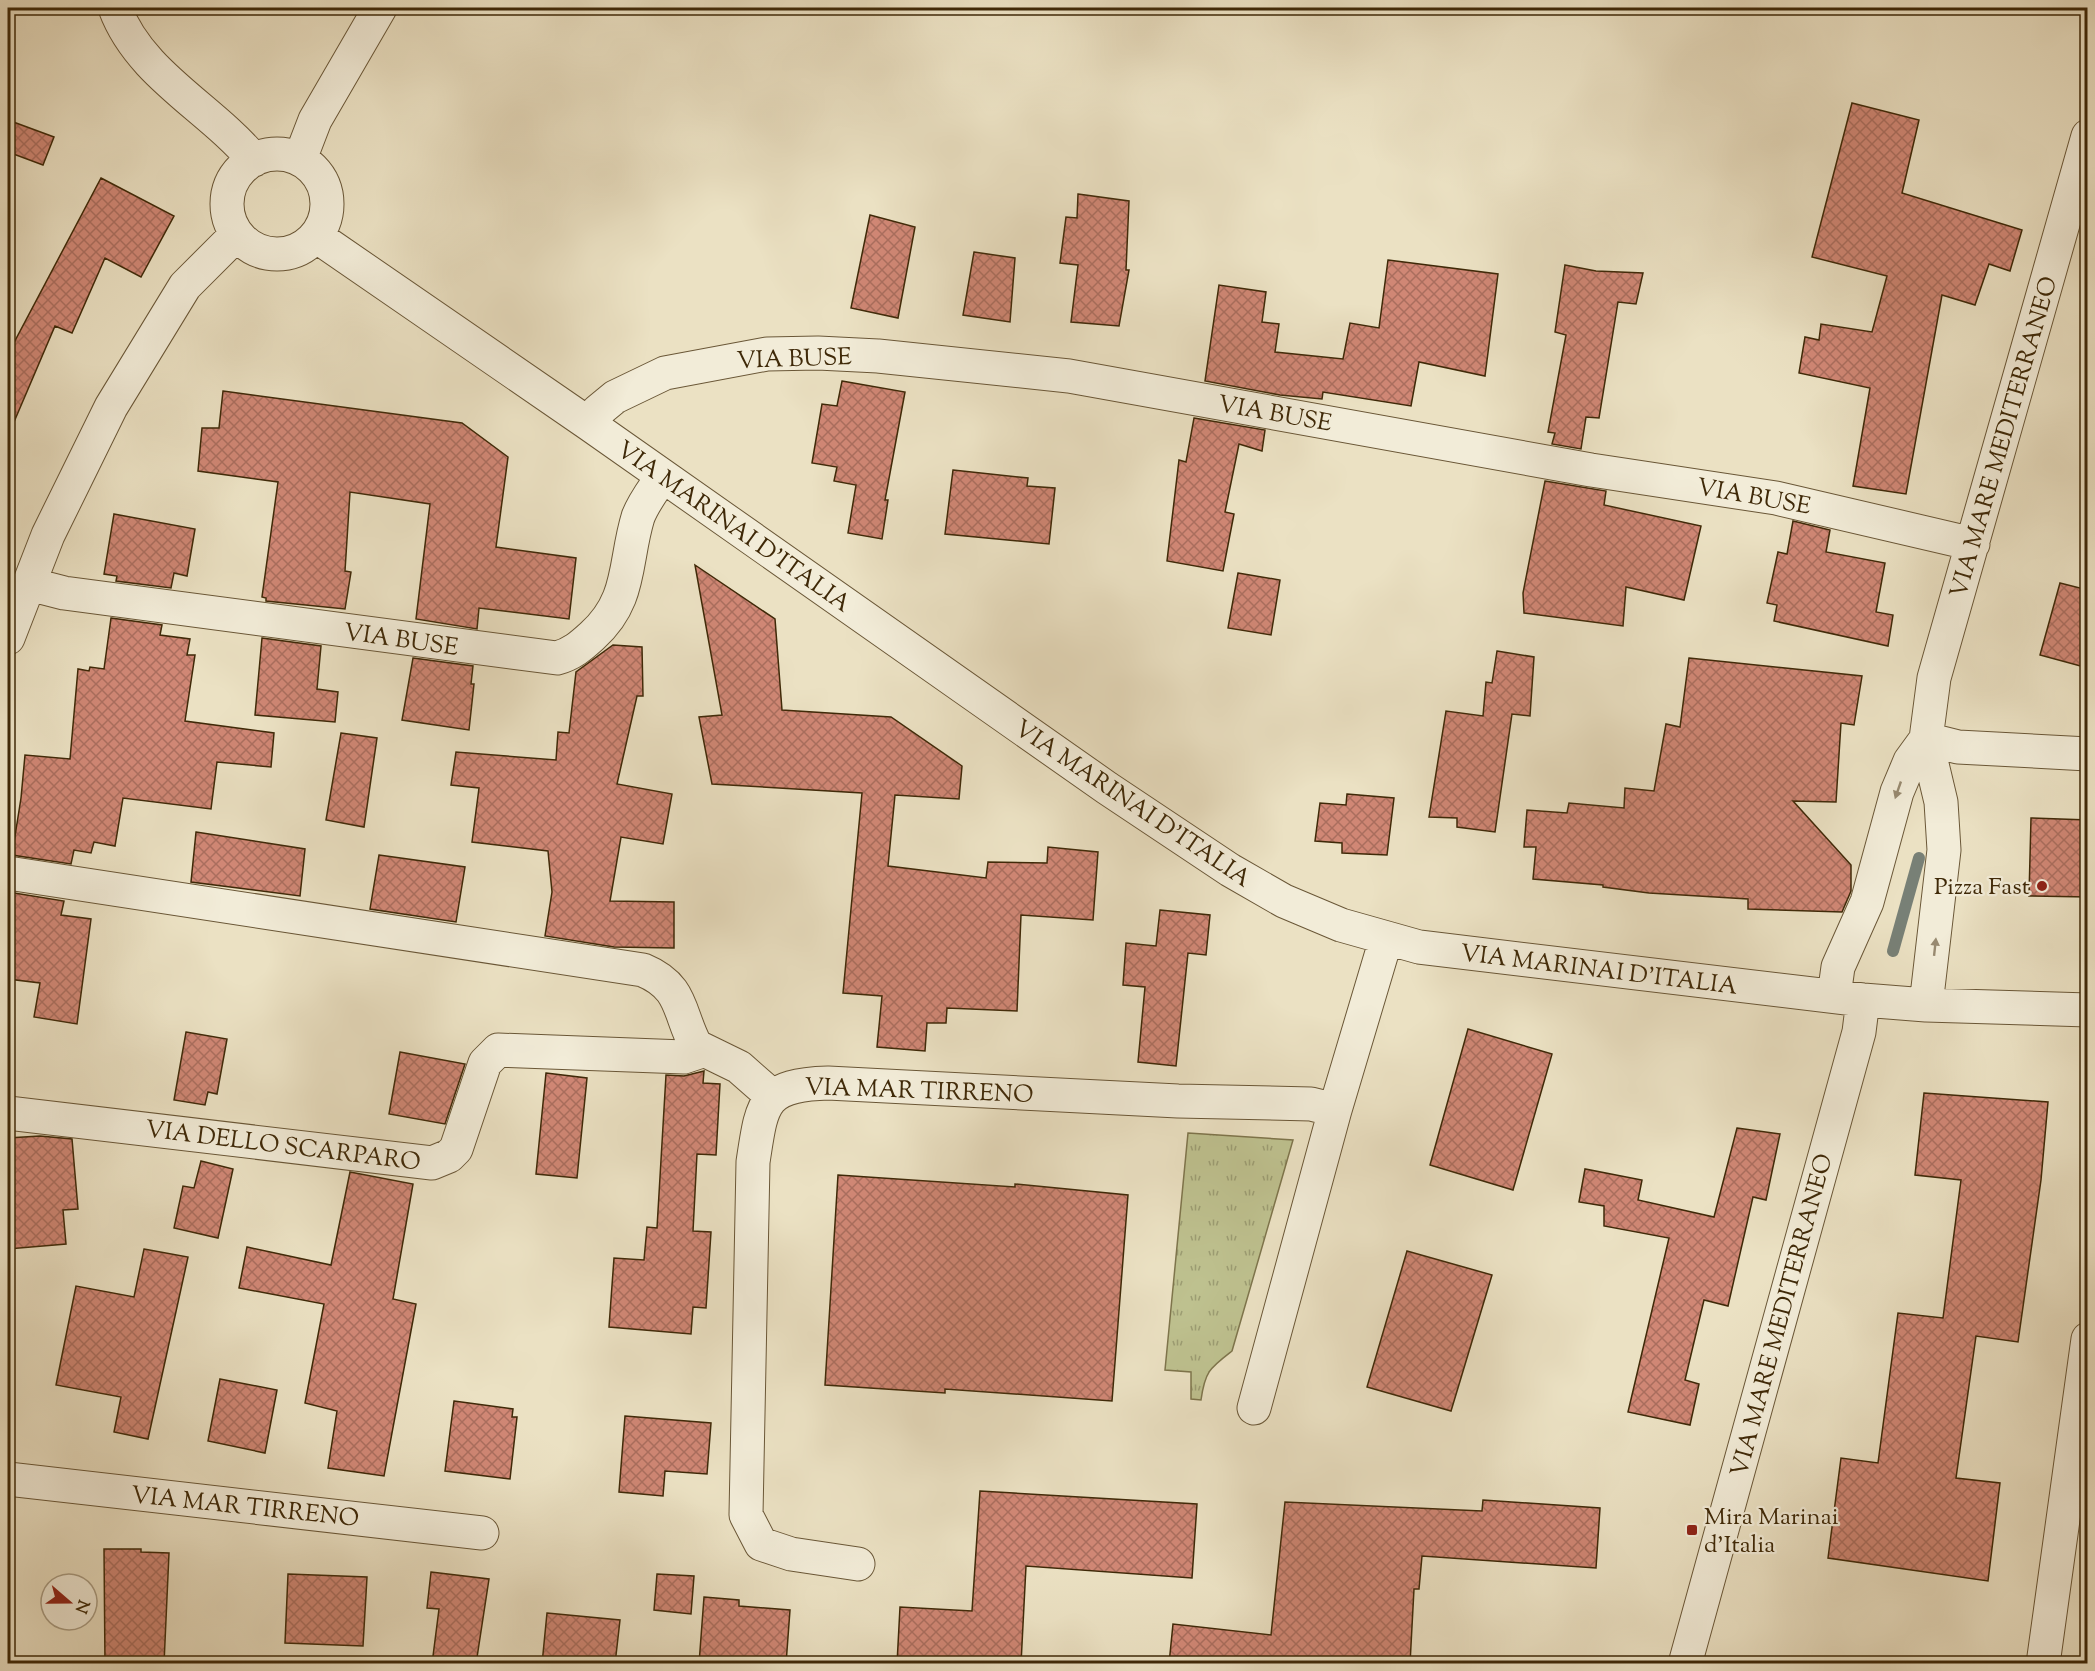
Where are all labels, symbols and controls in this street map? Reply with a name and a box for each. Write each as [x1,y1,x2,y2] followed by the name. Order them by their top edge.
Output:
[1943,273,2067,602] street label: VIA MARE MEDITERRANEO
[736,341,853,379] street label: VIA BUSE
[1215,388,1335,442] street label: VIA BUSE
[609,434,857,622] street label: VIA MARINAI D'ITALIA
[1694,471,1814,525] street label: VIA BUSE
[341,616,461,666] street label: VIA BUSE
[1007,713,1257,897] street label: VIA MARINAI D'ITALIA
[1893,781,1903,799] one-way arrow
[1934,871,2030,905] place label: Pizza Fast
[2035,879,2049,893] marker: Pizza Fast
[1458,937,1740,1005] street label: VIA MARINAI D'ITALIA
[1930,938,1939,957] one-way arrow
[804,1071,1034,1113] street label: VIA MAR TIRRENO
[143,1113,422,1181] street label: VIA DELLO SCARPARO
[1723,1150,1842,1481] street label: VIA MARE MEDITERRANEO
[129,1479,360,1537] street label: VIA MAR TIRRENO
[1704,1501,1839,1563] place label: Mira Marinai d'Italia
[1685,1523,1699,1537] marker: Mira Marinai d'Italia
[39,1572,99,1632] north arrow
[68,1596,94,1616] text: N

